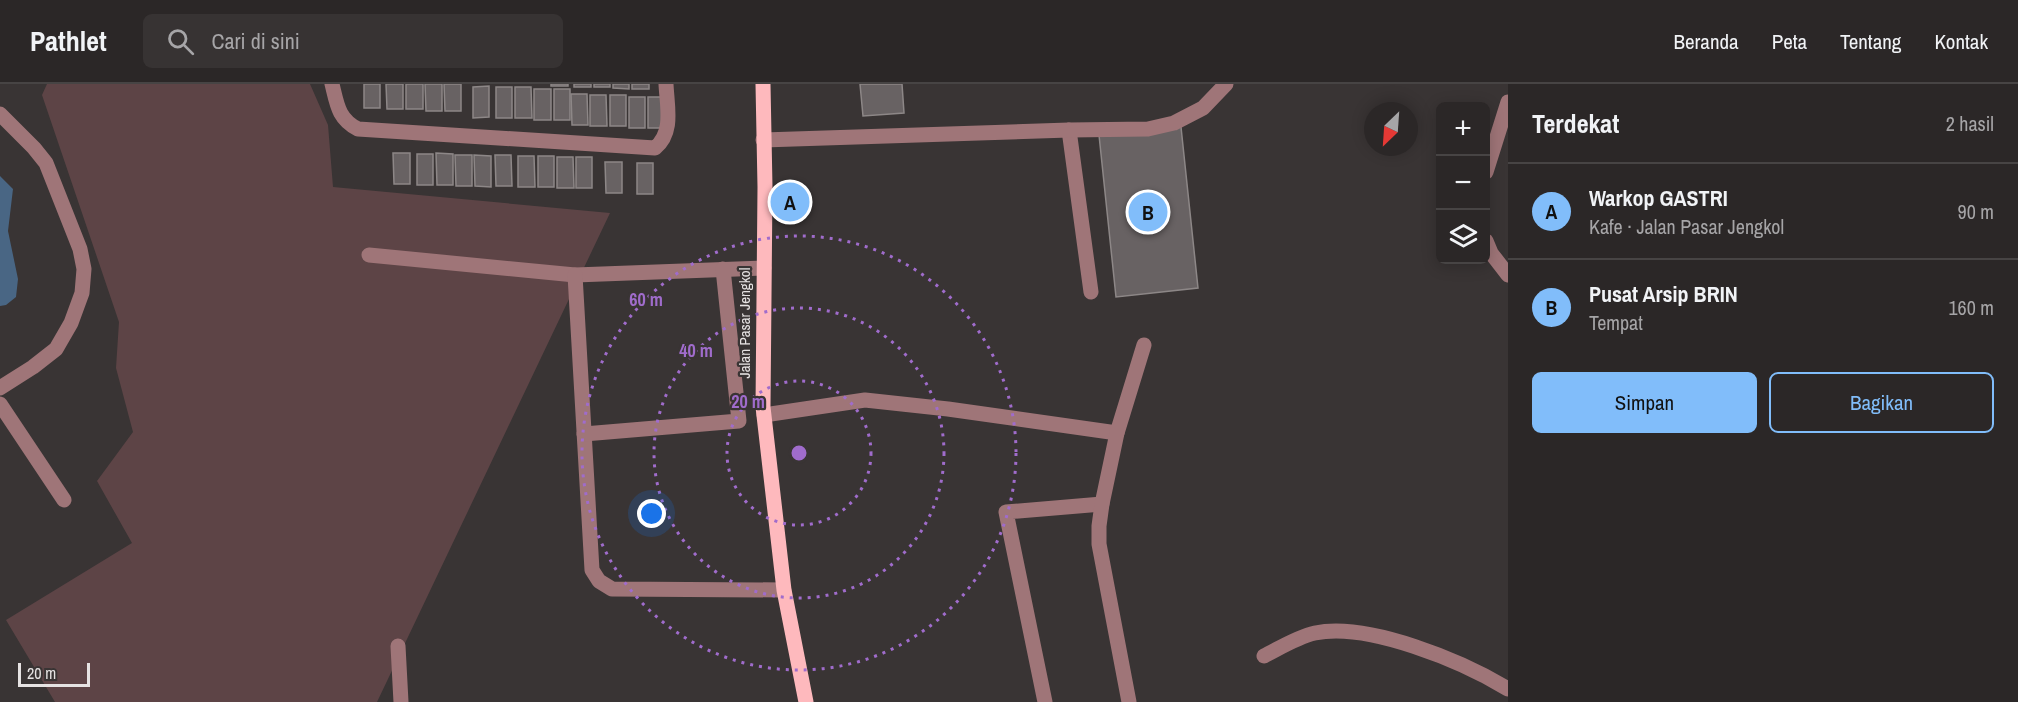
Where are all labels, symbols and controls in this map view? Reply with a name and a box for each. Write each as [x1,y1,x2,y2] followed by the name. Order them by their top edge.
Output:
[143,14,563,68] search box
[30,22,107,60] text: Pathlet
[164,25,197,58] icon: search
[212,26,300,56] text: Cari di sini
[1674,27,1739,56] text: Beranda
[1772,27,1807,56] text: Peta
[1840,27,1901,56] text: Tentang
[1934,27,1988,56] text: Kontak
[1364,102,1418,156] north arrow
[1436,102,1490,264] map controls
[1436,102,1490,156] button: +
[1532,106,1619,141] text: Terdekat
[1946,110,1994,137] text: 2 hasil
[1436,156,1490,210] button: −
[770,180,810,224] pin: A
[1589,183,1728,213] text: Warkop GASTRI
[1128,190,1168,234] pin: B
[1546,198,1557,225] text: A
[1958,198,1994,225] text: 90 m
[1436,210,1490,264] button: layers
[1589,213,1784,240] text: Kafe · Jalan Pasar Jengkol
[734,268,755,378] street label: Jalan Pasar Jengkol
[1589,279,1738,309] text: Pusat Arsip BRIN
[629,287,663,312] text: 60 m
[1546,294,1557,321] text: B
[1948,294,1994,321] text: 160 m
[1589,309,1643,336] text: Tempat
[679,338,713,363] text: 40 m
[1532,372,1757,433] button: Simpan
[1769,372,1994,433] button: Bagikan
[731,389,765,414] text: 20 m
[789,443,809,463] centre of rings
[637,499,666,528] your location
[18,660,90,688] scale bar
[27,662,56,684] text: 20 m

